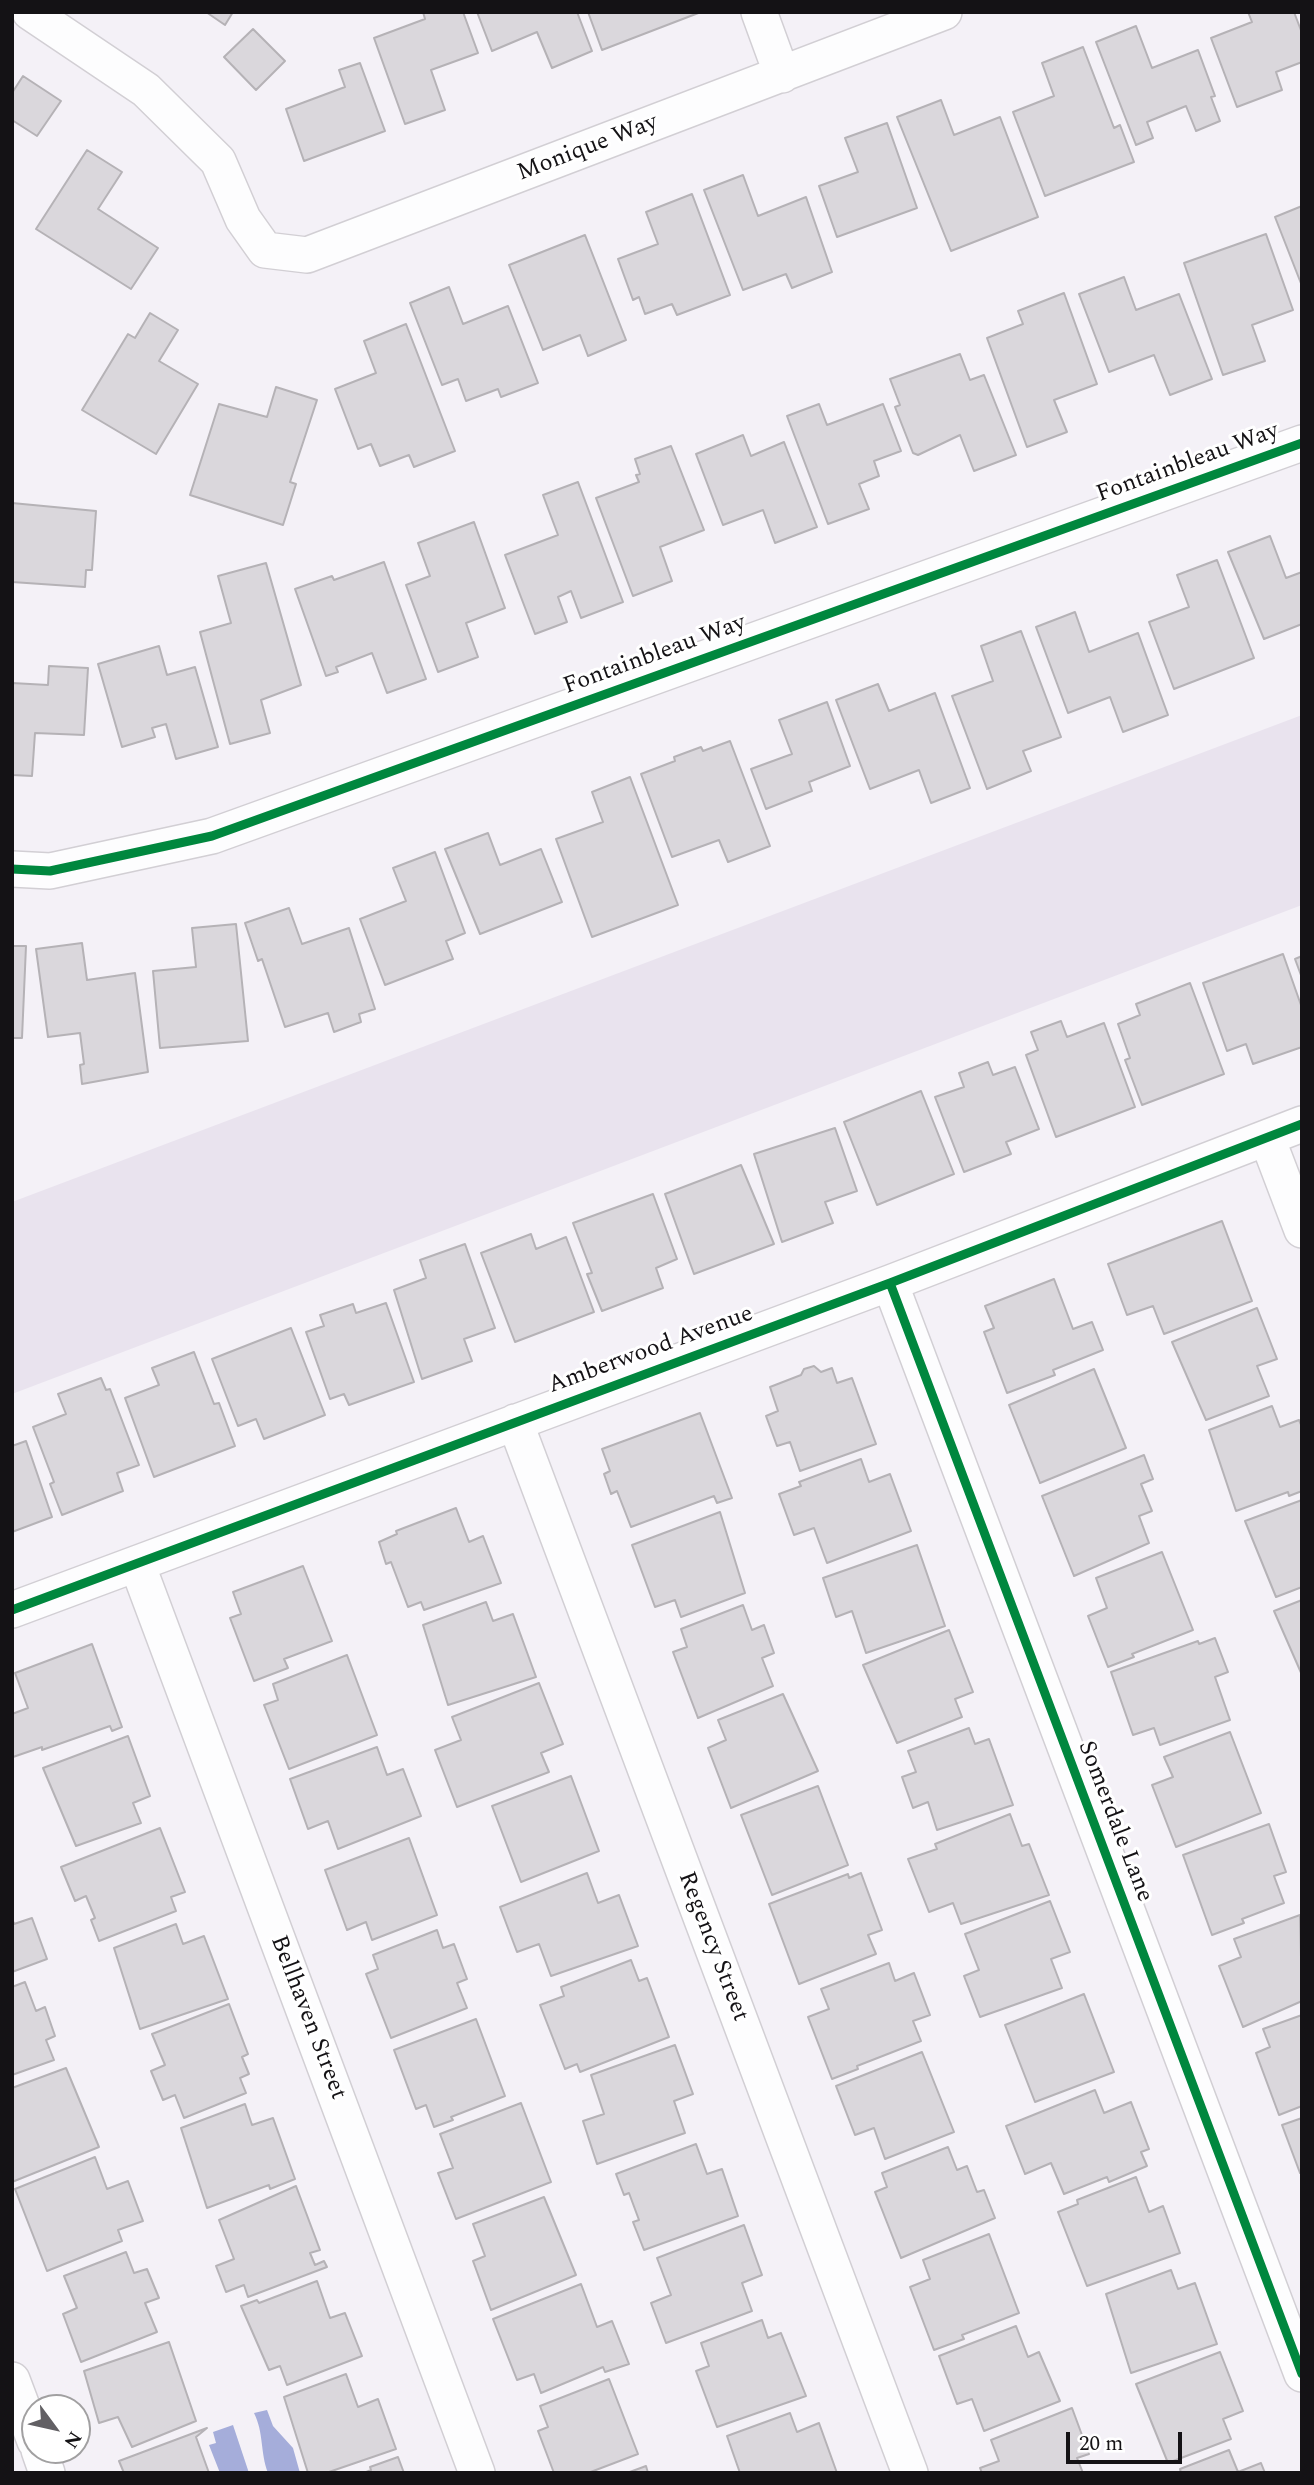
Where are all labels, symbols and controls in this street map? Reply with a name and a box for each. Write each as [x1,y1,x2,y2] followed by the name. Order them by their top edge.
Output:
[514,109,662,189] street label: Monique Way
[1093,418,1283,510] street label: Fontainbleau Way
[560,610,750,702] street label: Fontainbleau Way
[545,1301,757,1401] street label: Amberwood Avenue
[1070,1737,1158,1907] street label: Somerdale Lane
[670,1868,754,2026] street label: Regency Street
[262,1932,352,2104] street label: Bellhaven Street
[21,2394,91,2464] north arrow
[1069,2418,1184,2462] scale bar
[56,2425,89,2454] text: N
[1079,2428,1123,2460] text: 20 m

